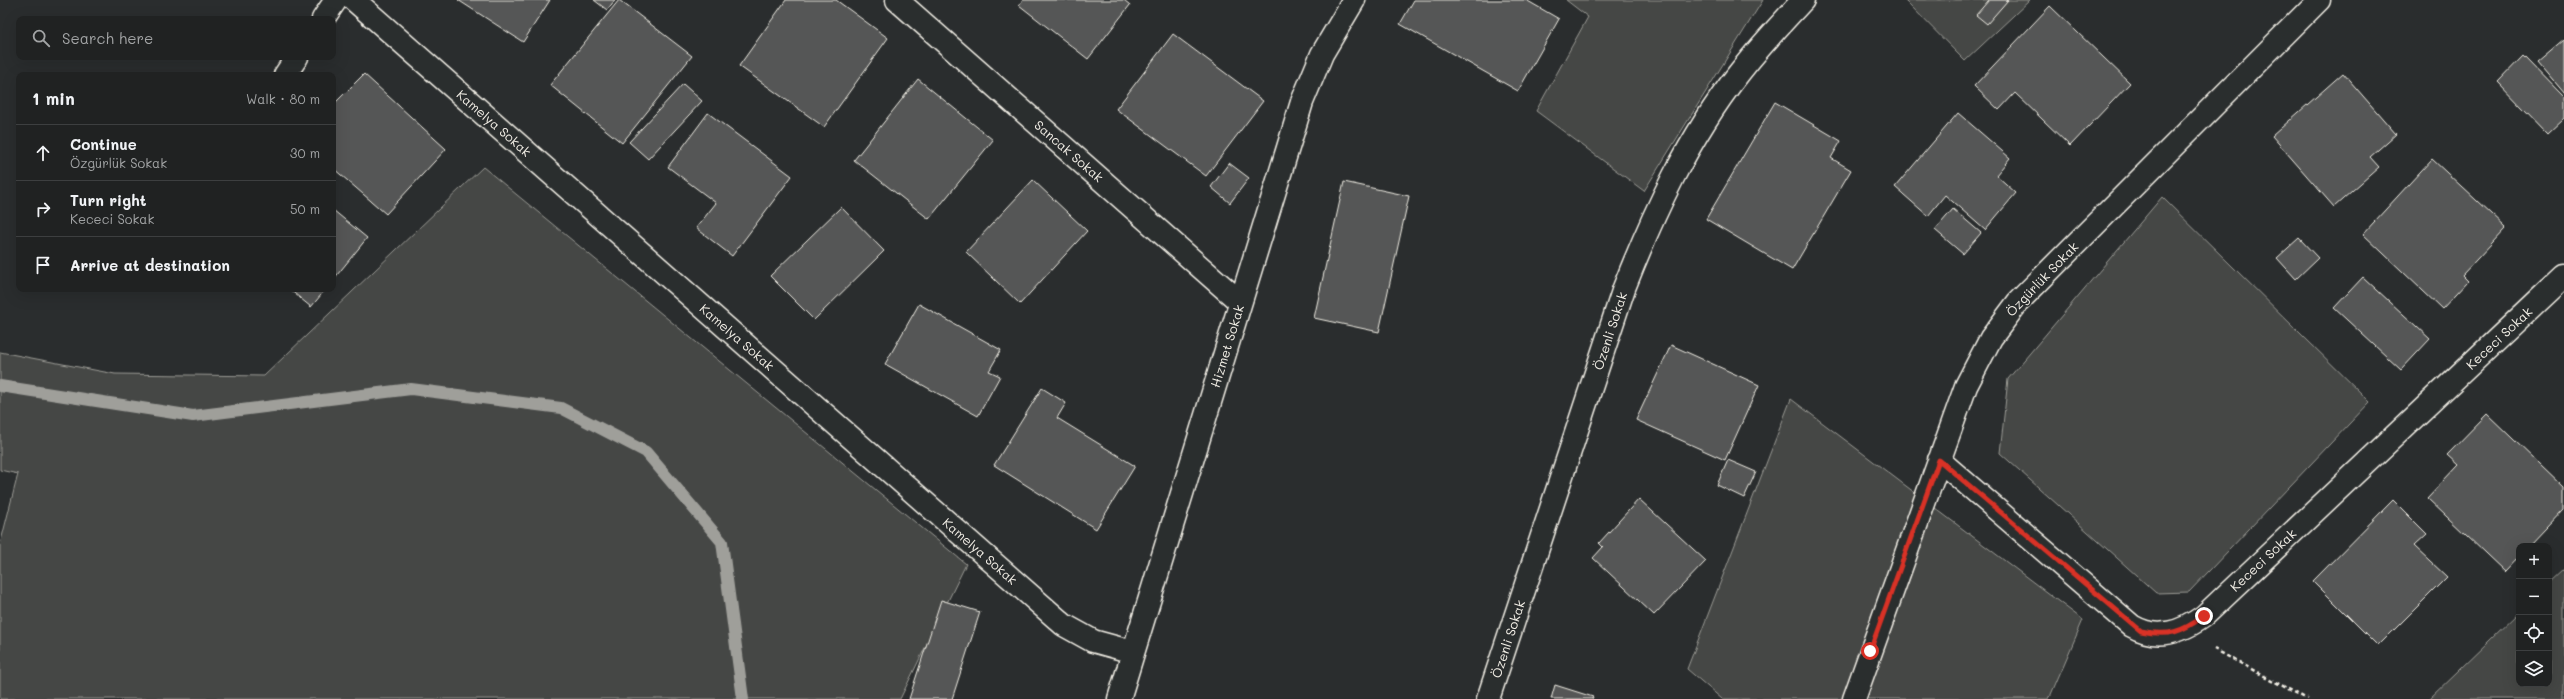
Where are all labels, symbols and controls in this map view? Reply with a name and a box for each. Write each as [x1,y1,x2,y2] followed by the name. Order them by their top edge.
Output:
[16,16,336,60] search box
[30,27,52,49] icon: search
[62,28,153,48] text: Search here
[453,85,535,160] street label: Kamelya Sokak
[32,87,75,109] text: 1 min
[246,90,320,107] text: Walk · 80 m
[1031,116,1108,185] street label: Sancak Sokak
[70,134,137,154] text: Continue
[32,142,54,164] icon: ahead
[290,144,320,161] text: 30 m
[70,154,167,171] text: Özgürlük Sokak
[70,190,147,210] text: Turn right
[32,198,54,220] icon: right
[290,200,320,217] text: 50 m
[70,210,154,227] text: Kececi Sokak
[2002,238,2082,319] street label: Özgürlük Sokak
[32,254,54,276] icon: arrive
[70,255,230,275] text: Arrive at destination
[1589,290,1630,372] street label: Özenli Sokak
[696,299,778,374] street label: Kamelya Sokak
[1206,302,1247,389] street label: Hizmet Sokak
[2462,303,2535,373] street label: Kececi Sokak
[939,513,1021,588] street label: Kamelya Sokak
[2226,525,2299,595] street label: Kececi Sokak
[2516,543,2552,687] map controls
[2516,543,2552,579] button: +
[2516,579,2552,615] button: −
[1487,598,1528,680] street label: Özenli Sokak
[2195,607,2213,625] route end
[2516,615,2552,651] button: locate
[1861,642,1879,660] route start
[2516,651,2552,687] button: layers

